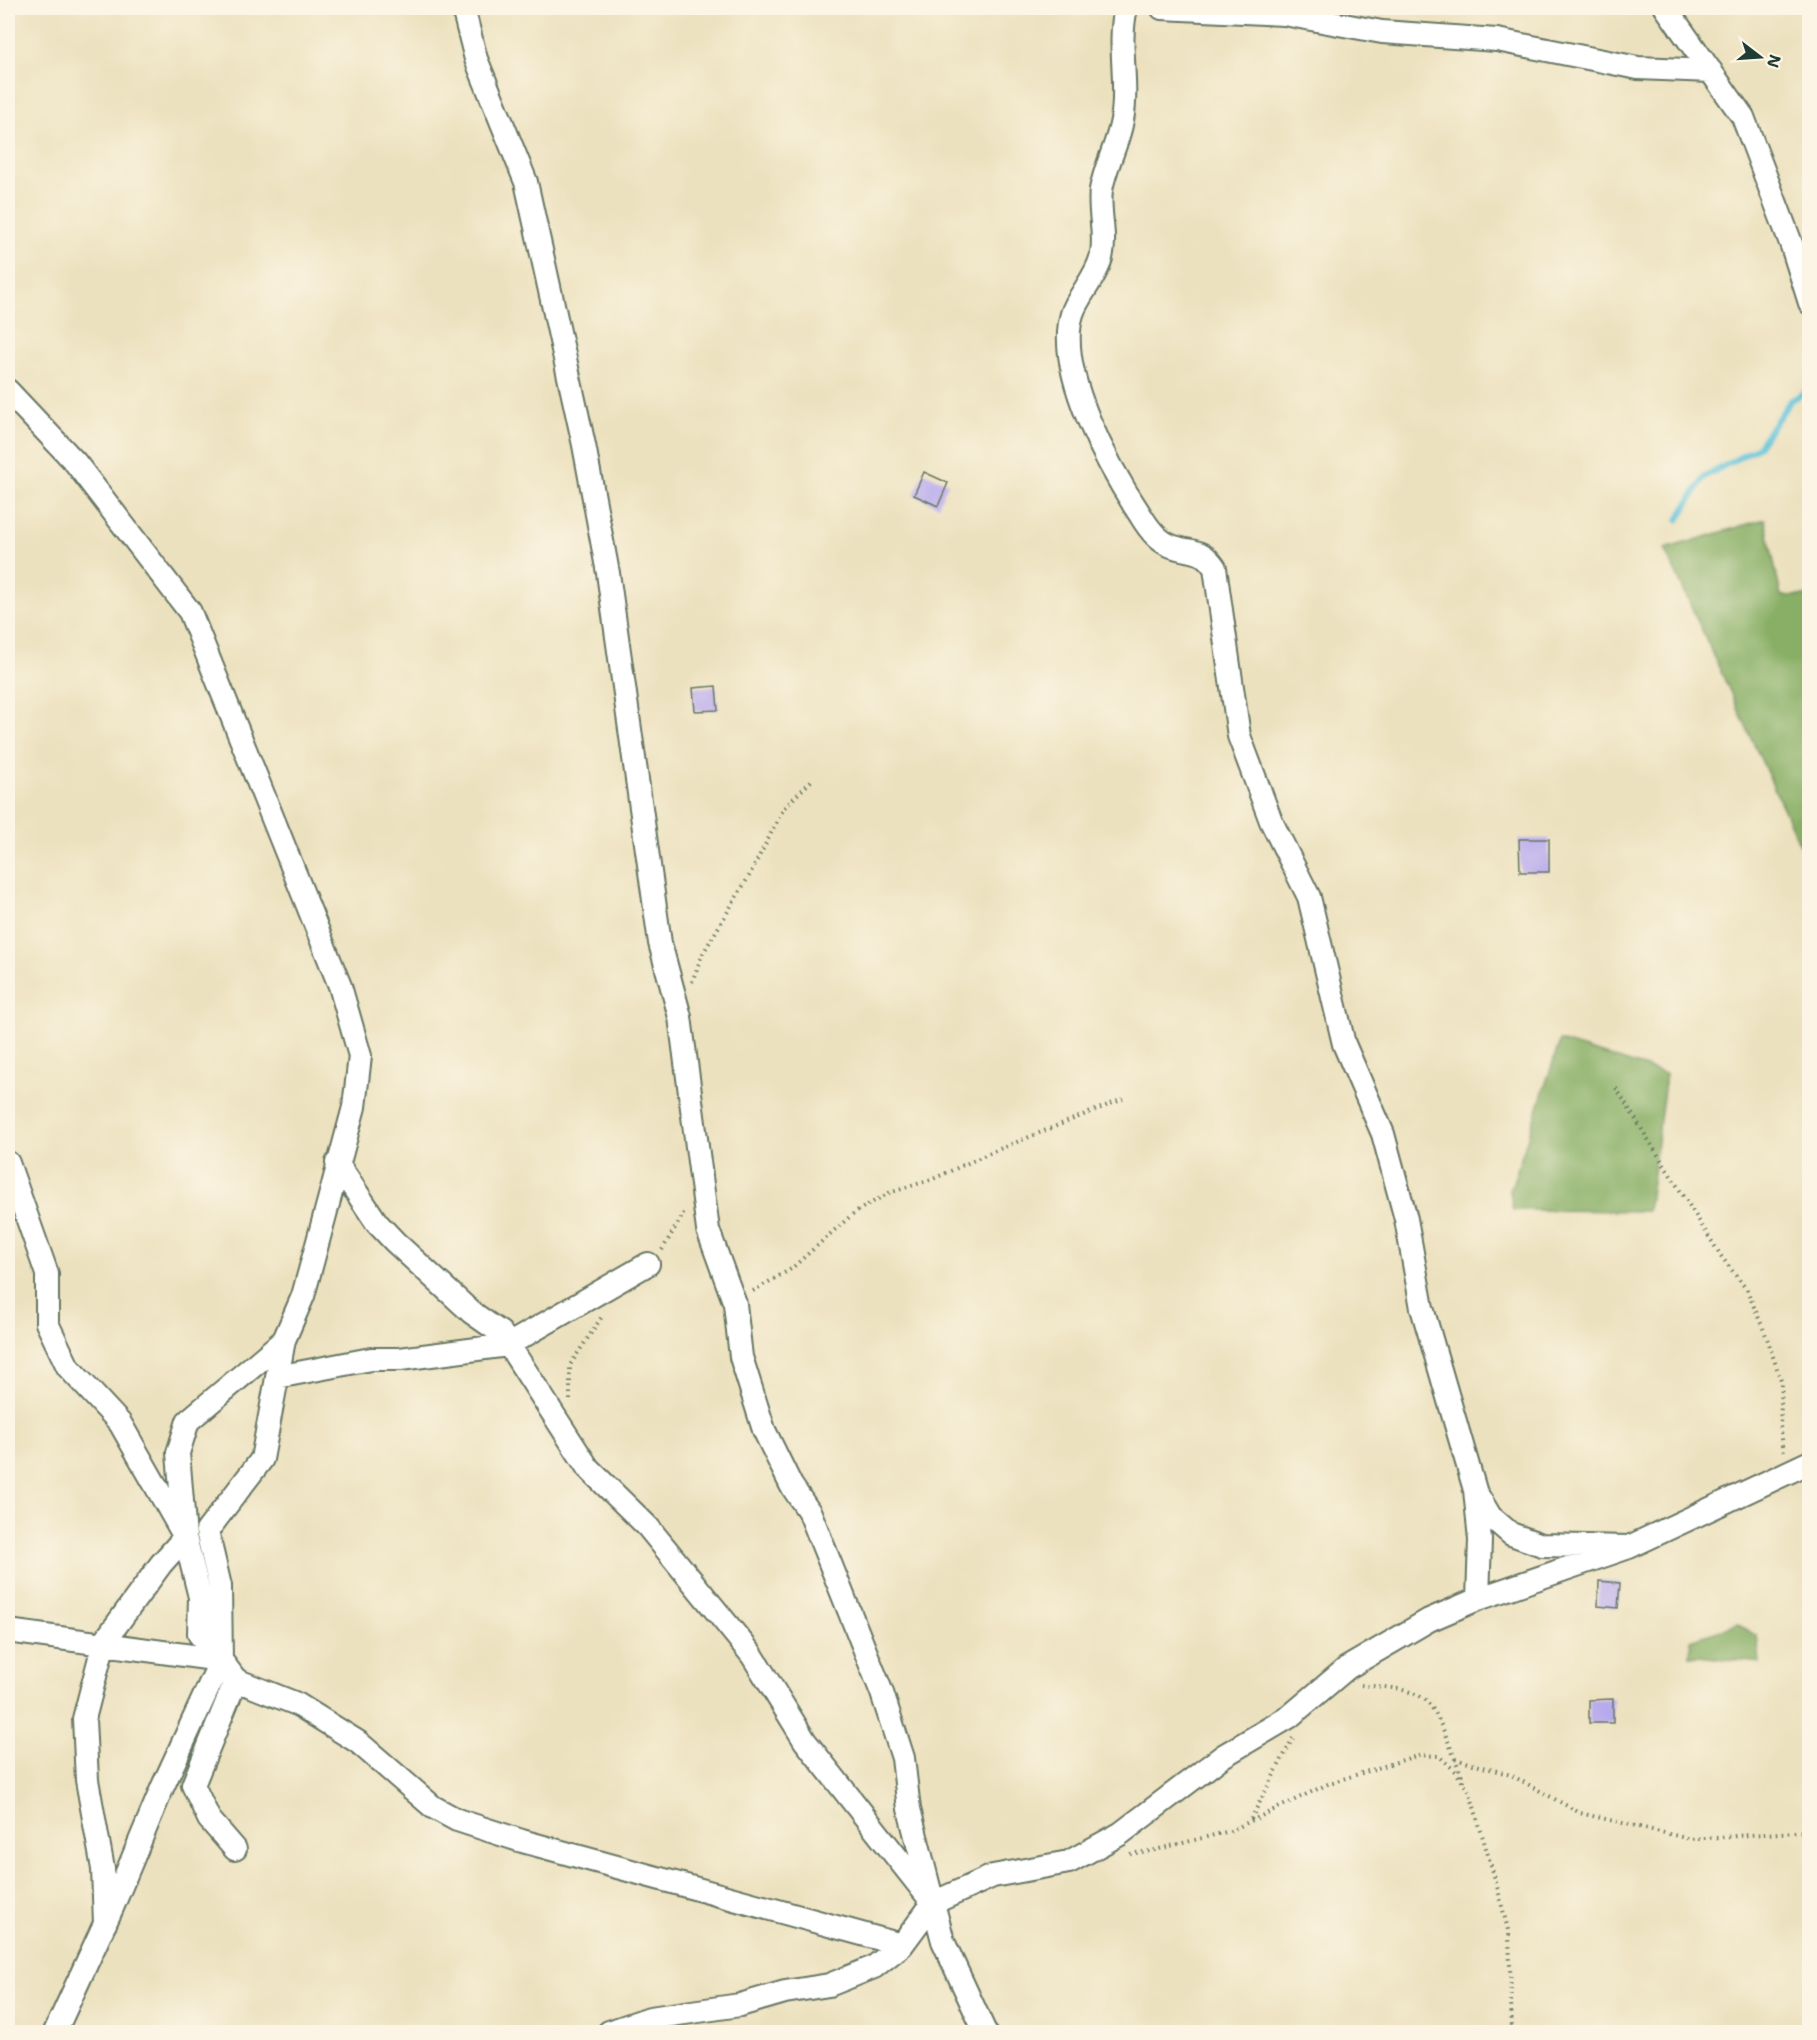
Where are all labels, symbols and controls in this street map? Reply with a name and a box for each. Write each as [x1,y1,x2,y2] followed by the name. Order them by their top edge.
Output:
[1730,27,1790,87] north arrow
[1762,52,1786,70] text: N

